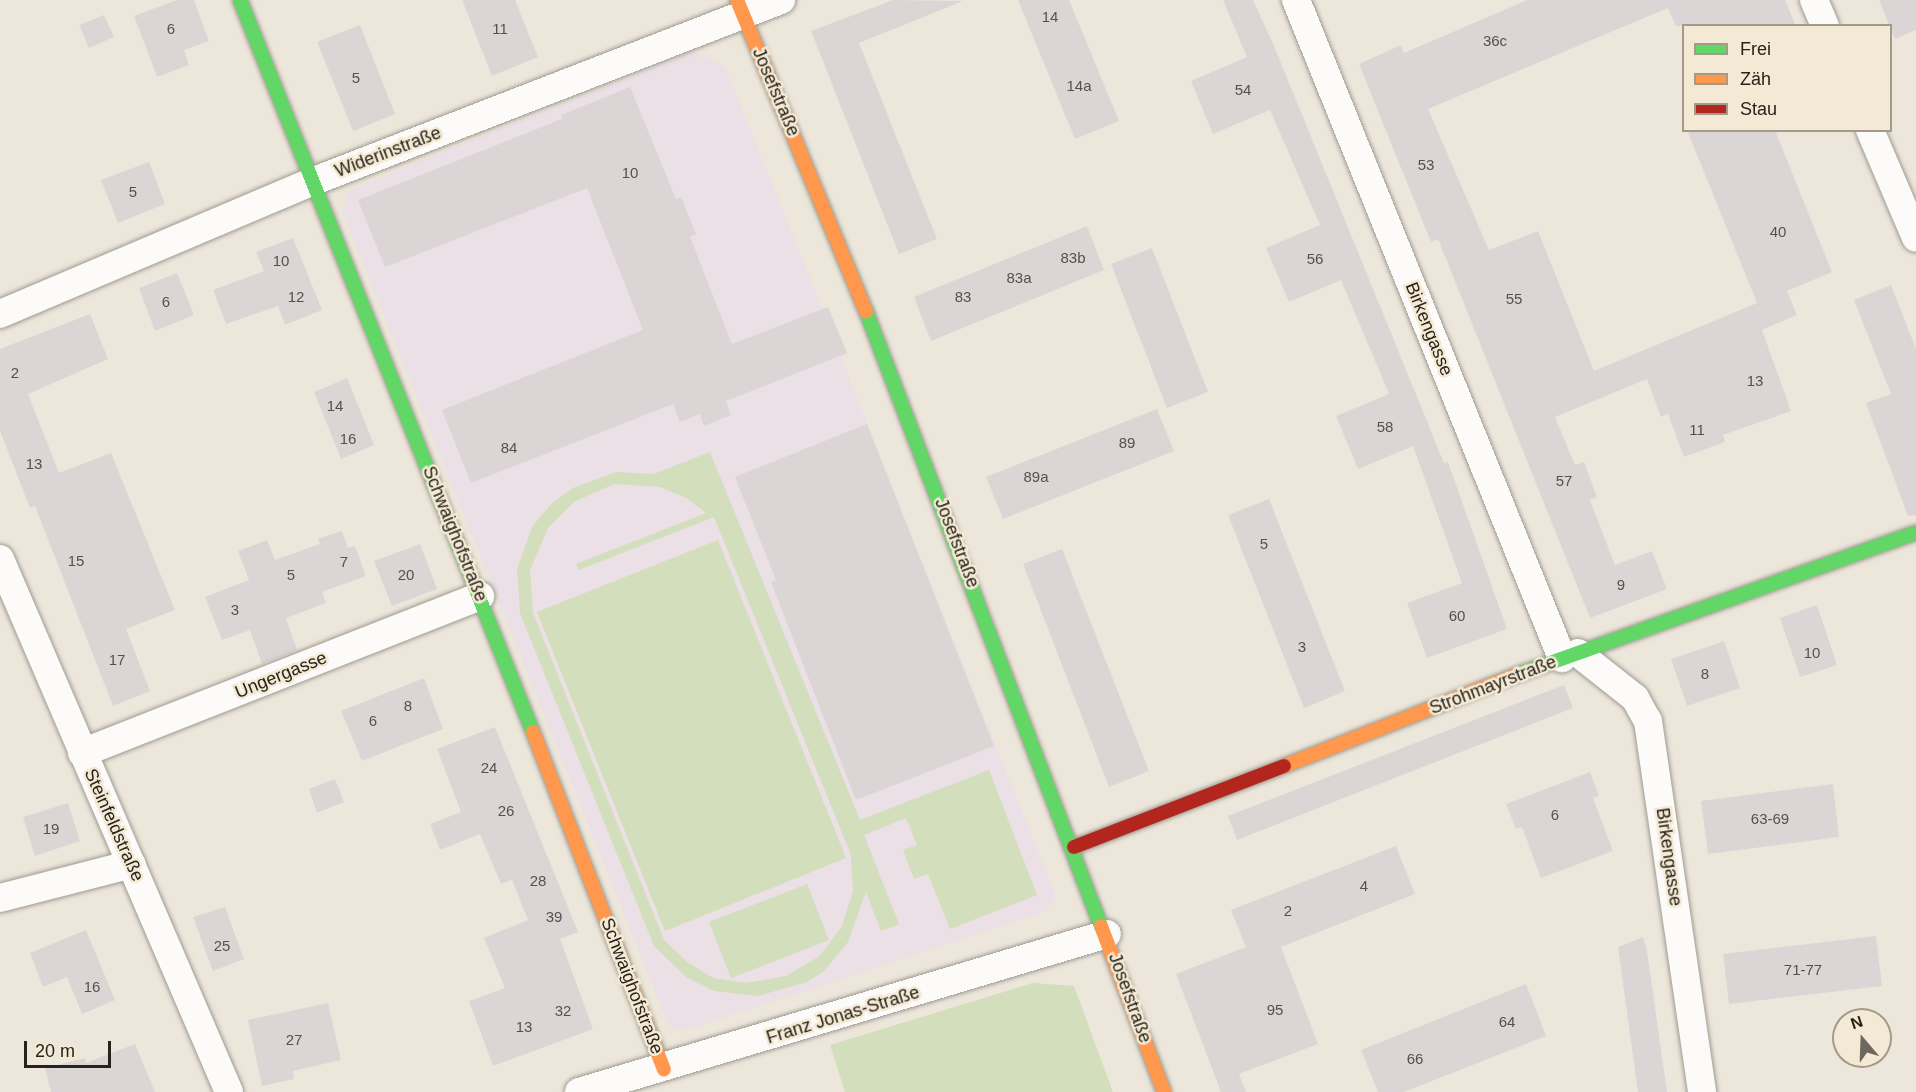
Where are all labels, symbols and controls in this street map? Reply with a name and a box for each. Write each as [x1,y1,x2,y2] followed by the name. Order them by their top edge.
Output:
[1042,8,1058,26] house number: 14
[167,20,175,38] house number: 6
[492,20,508,38] house number: 11
[1682,24,1892,132] legend
[1483,32,1507,50] house number: 36c
[1740,39,1771,59] text: Frei
[748,45,804,139] street label: Josefstraße
[352,69,360,87] house number: 5
[1740,69,1771,89] text: Zäh
[1066,77,1092,95] house number: 14a
[1235,81,1251,99] house number: 54
[1740,99,1777,119] text: Stau
[332,122,444,182] street label: Widerinstraße
[1418,156,1434,174] house number: 53
[622,164,638,182] house number: 10
[129,183,137,201] house number: 5
[1770,223,1786,241] house number: 40
[1060,249,1086,267] house number: 83b
[1307,250,1323,268] house number: 56
[273,252,289,270] house number: 10
[1006,269,1032,287] house number: 83a
[1400,279,1458,379] street label: Birkengasse
[288,288,304,306] house number: 12
[955,288,971,306] house number: 83
[1506,290,1522,308] house number: 55
[162,293,170,311] house number: 6
[11,364,19,382] house number: 2
[1747,372,1763,390] house number: 13
[327,397,343,415] house number: 14
[1377,418,1393,436] house number: 58
[1689,421,1705,439] house number: 11
[340,430,356,448] house number: 16
[1119,434,1135,452] house number: 89
[501,439,517,457] house number: 84
[26,455,42,473] house number: 13
[418,463,492,605] street label: Schwaighofstraße
[1023,468,1049,486] house number: 89a
[1556,472,1572,490] house number: 57
[930,495,984,591] street label: Josefstraße
[1260,535,1268,553] house number: 5
[68,552,84,570] house number: 15
[340,553,348,571] house number: 7
[287,566,295,584] house number: 5
[398,566,414,584] house number: 20
[1617,576,1625,594] house number: 9
[231,601,239,619] house number: 3
[1449,607,1465,625] house number: 60
[1298,638,1306,656] house number: 3
[1804,644,1820,662] house number: 10
[232,647,330,703] street label: Ungergasse
[109,651,125,669] house number: 17
[1427,651,1559,719] street label: Strohmayrstraße
[1701,665,1709,683] house number: 8
[404,697,412,715] house number: 8
[369,712,377,730] house number: 6
[481,759,497,777] house number: 24
[80,765,148,885] street label: Steinfeldstraße
[498,802,514,820] house number: 26
[1551,806,1559,824] house number: 6
[1651,806,1687,908] street label: Birkengasse
[1751,810,1789,828] house number: 63-69
[43,820,59,838] house number: 19
[530,872,546,890] house number: 28
[1360,877,1368,895] house number: 4
[1284,902,1292,920] house number: 2
[546,908,562,926] house number: 39
[596,915,668,1057] street label: Schwaighofstraße
[214,937,230,955] house number: 25
[1104,950,1156,1046] street label: Josefstraße
[1784,961,1822,979] house number: 71-77
[84,978,100,996] house number: 16
[764,981,922,1049] street label: Franz Jonas-Straße
[1267,1001,1283,1019] house number: 95
[555,1002,571,1020] house number: 32
[1832,1008,1892,1068] north arrow
[1848,1012,1865,1032] text: N
[1499,1013,1515,1031] house number: 64
[516,1018,532,1036] house number: 13
[27,1029,114,1067] scale bar
[286,1031,302,1049] house number: 27
[35,1041,75,1061] text: 20 m
[1407,1050,1423,1068] house number: 66

